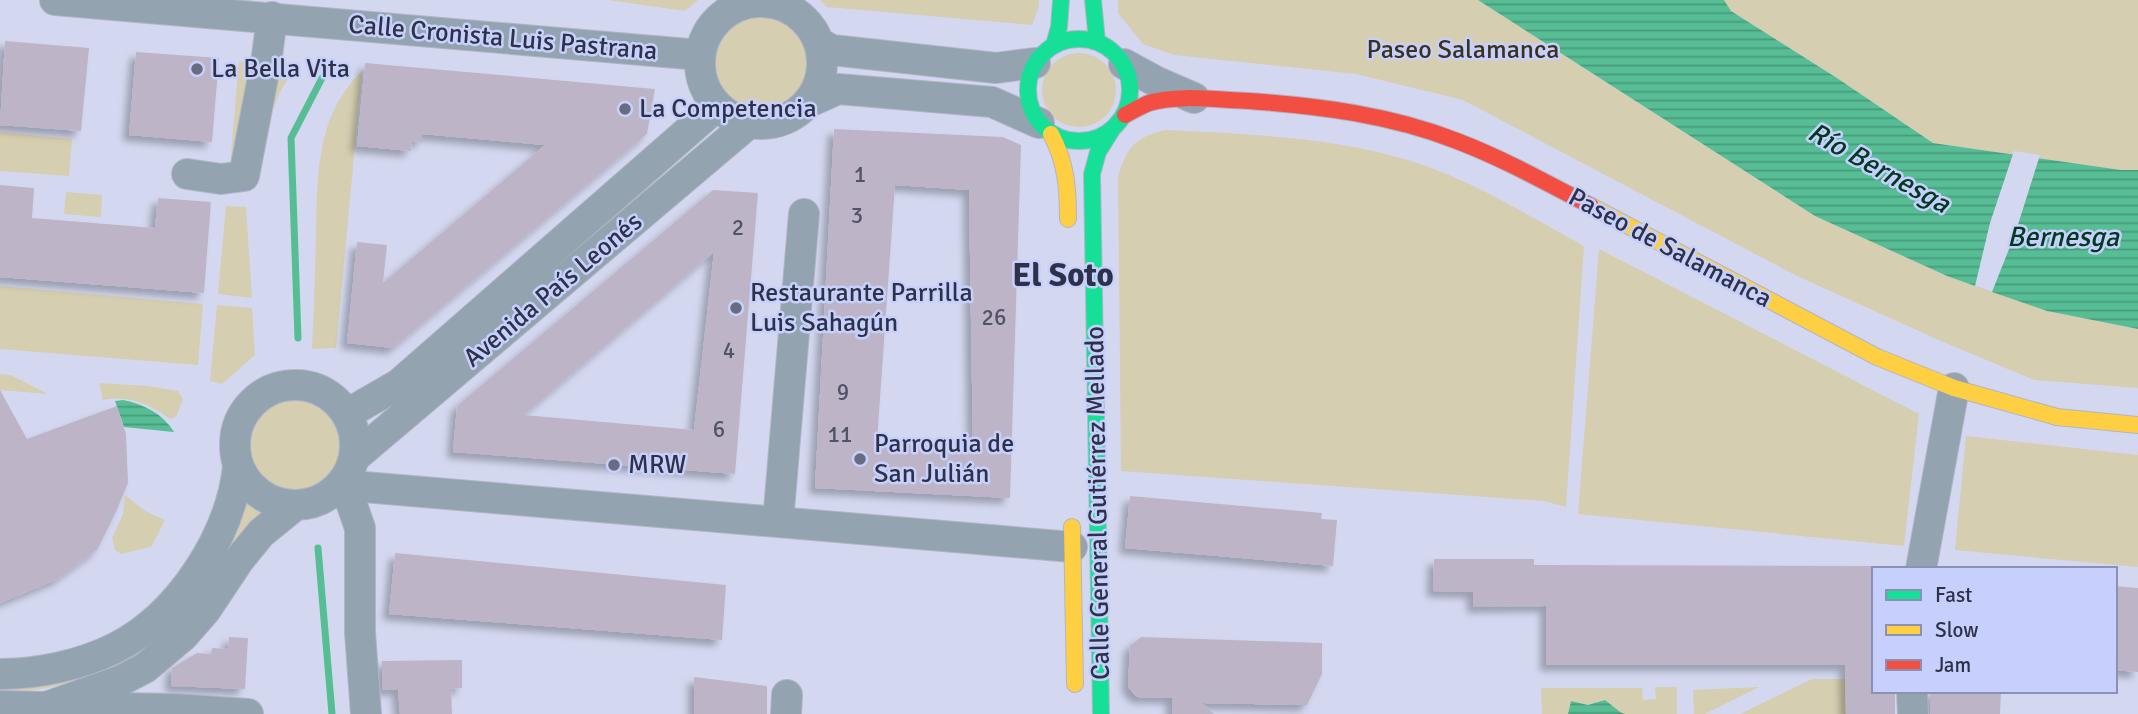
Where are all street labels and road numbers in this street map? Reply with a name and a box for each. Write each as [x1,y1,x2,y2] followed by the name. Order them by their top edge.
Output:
[347,9,659,67] street label: Calle Cronista Luis Pastrana
[1563,181,1777,315] street label: Paseo de Salamanca
[457,206,649,374] street label: Avenida País Leonés
[1079,326,1117,680] street label: Calle General Gutiérrez Mellado

